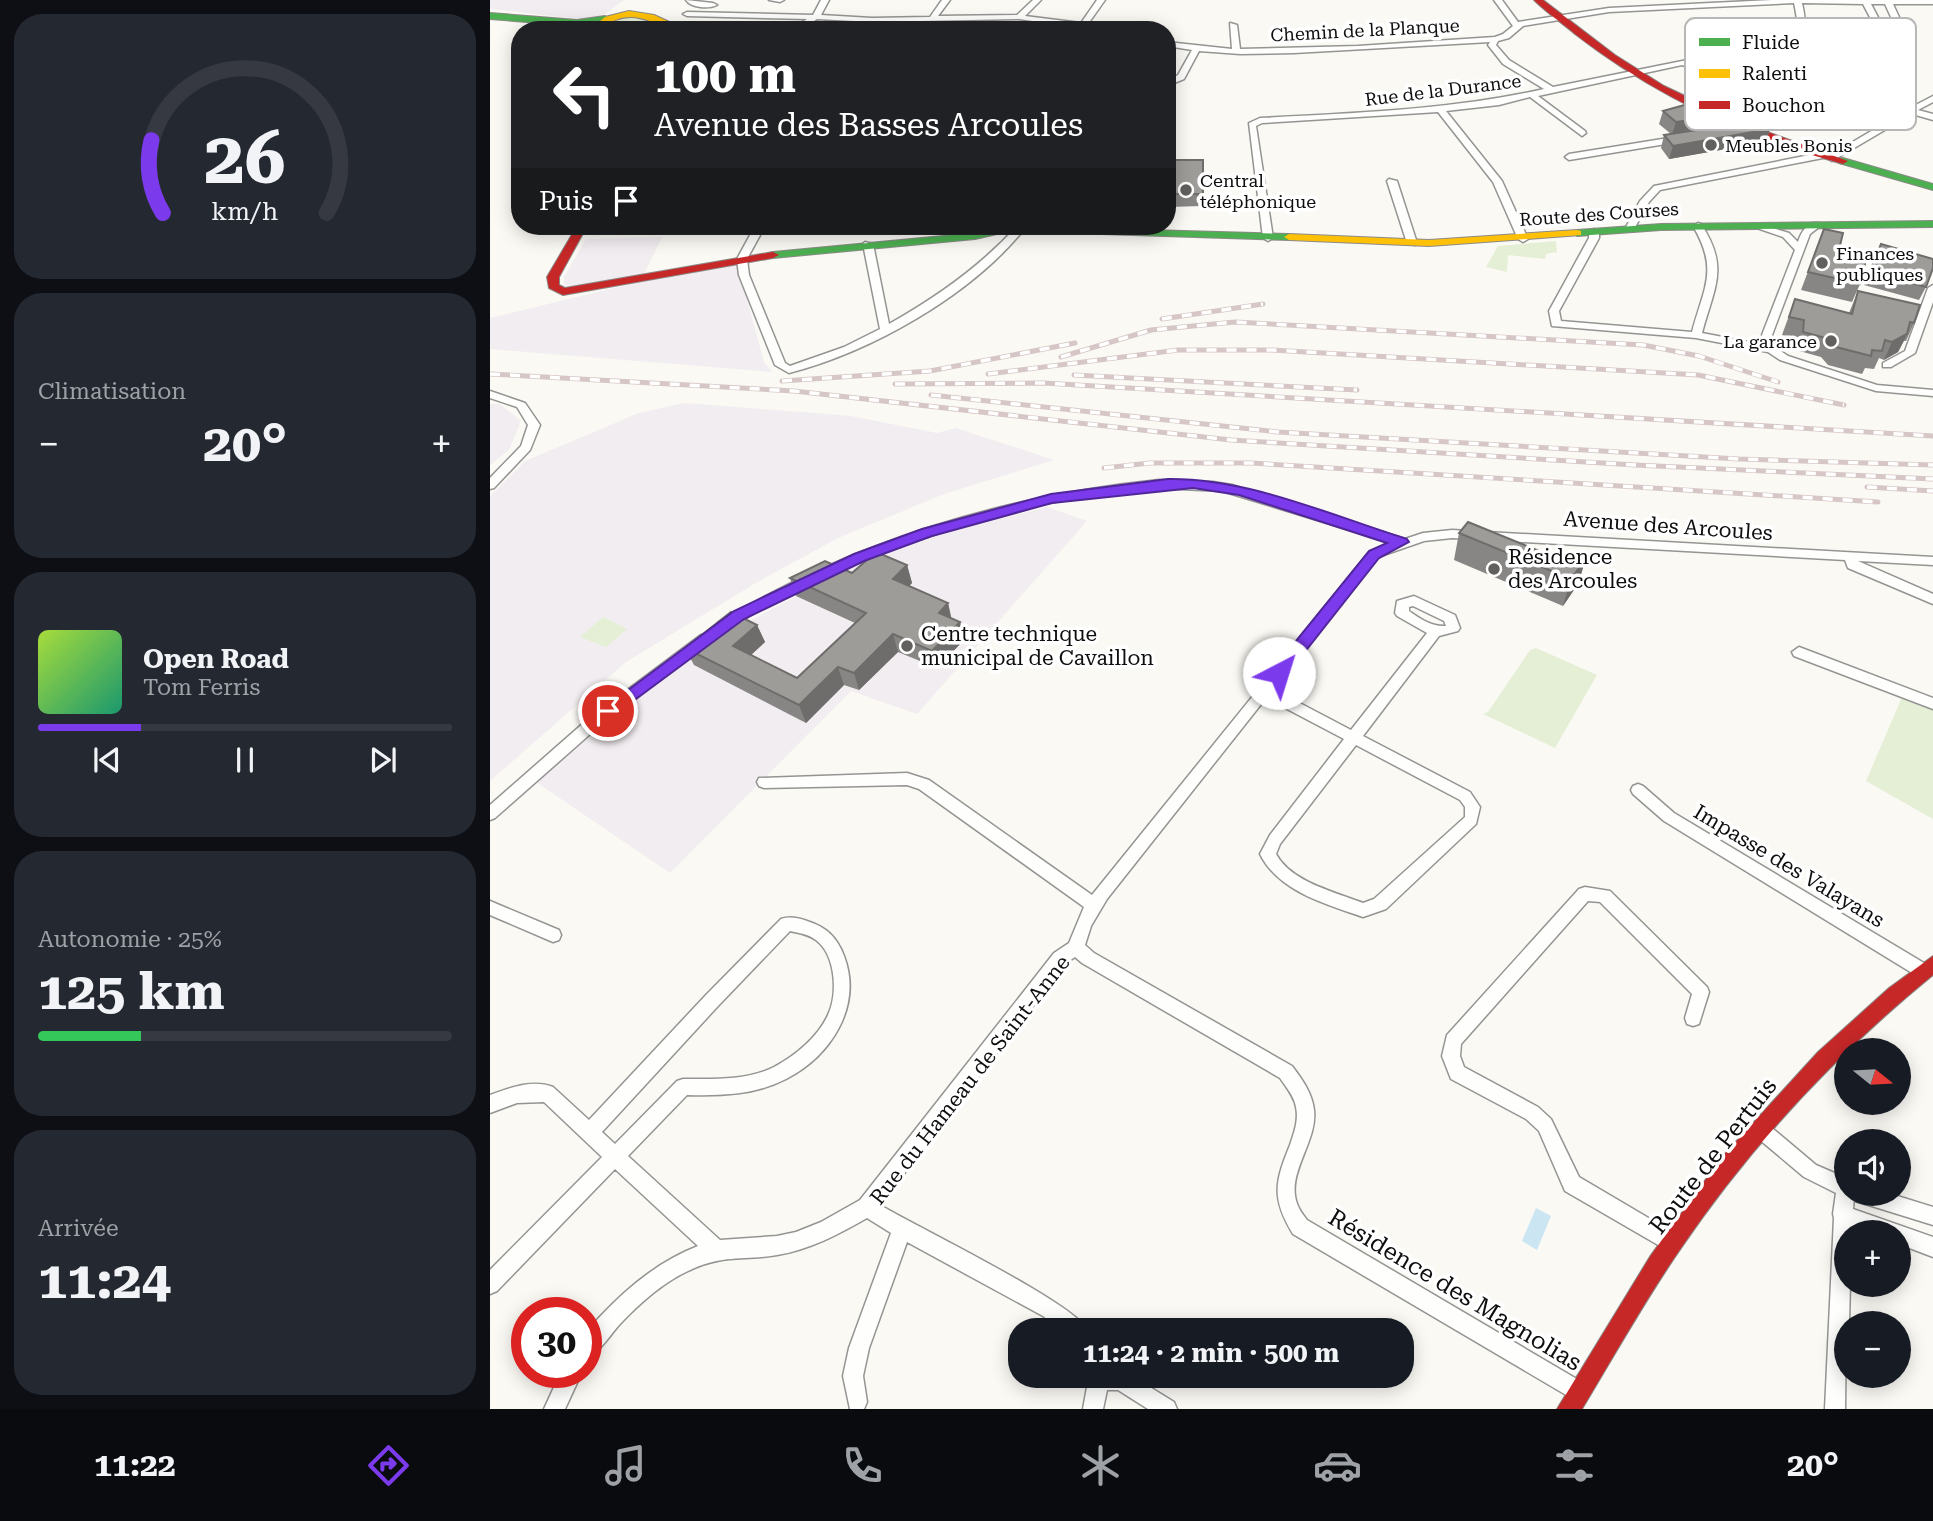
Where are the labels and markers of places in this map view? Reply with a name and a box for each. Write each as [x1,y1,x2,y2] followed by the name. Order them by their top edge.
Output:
[1725,135,1852,156] place label: Meubles Bonis
[1703,137,1719,153] marker: Meubles Bonis
[1200,170,1316,212] place label: Central téléphonique
[1178,182,1194,198] marker: Central téléphonique
[1836,243,1923,285] place label: Finances publiques
[1814,255,1830,271] marker: Finances publiques
[1723,331,1817,352] place label: La garance
[1823,333,1839,349] marker: La garance
[1508,545,1637,593] place label: Résidence des Arcoules
[1486,561,1502,577] marker: Résidence des Arcoules
[921,622,1154,670] place label: Centre technique municipal de Cavaillon
[899,638,915,654] marker: Centre technique municipal de Cavaillon
[578,681,638,741] pin

